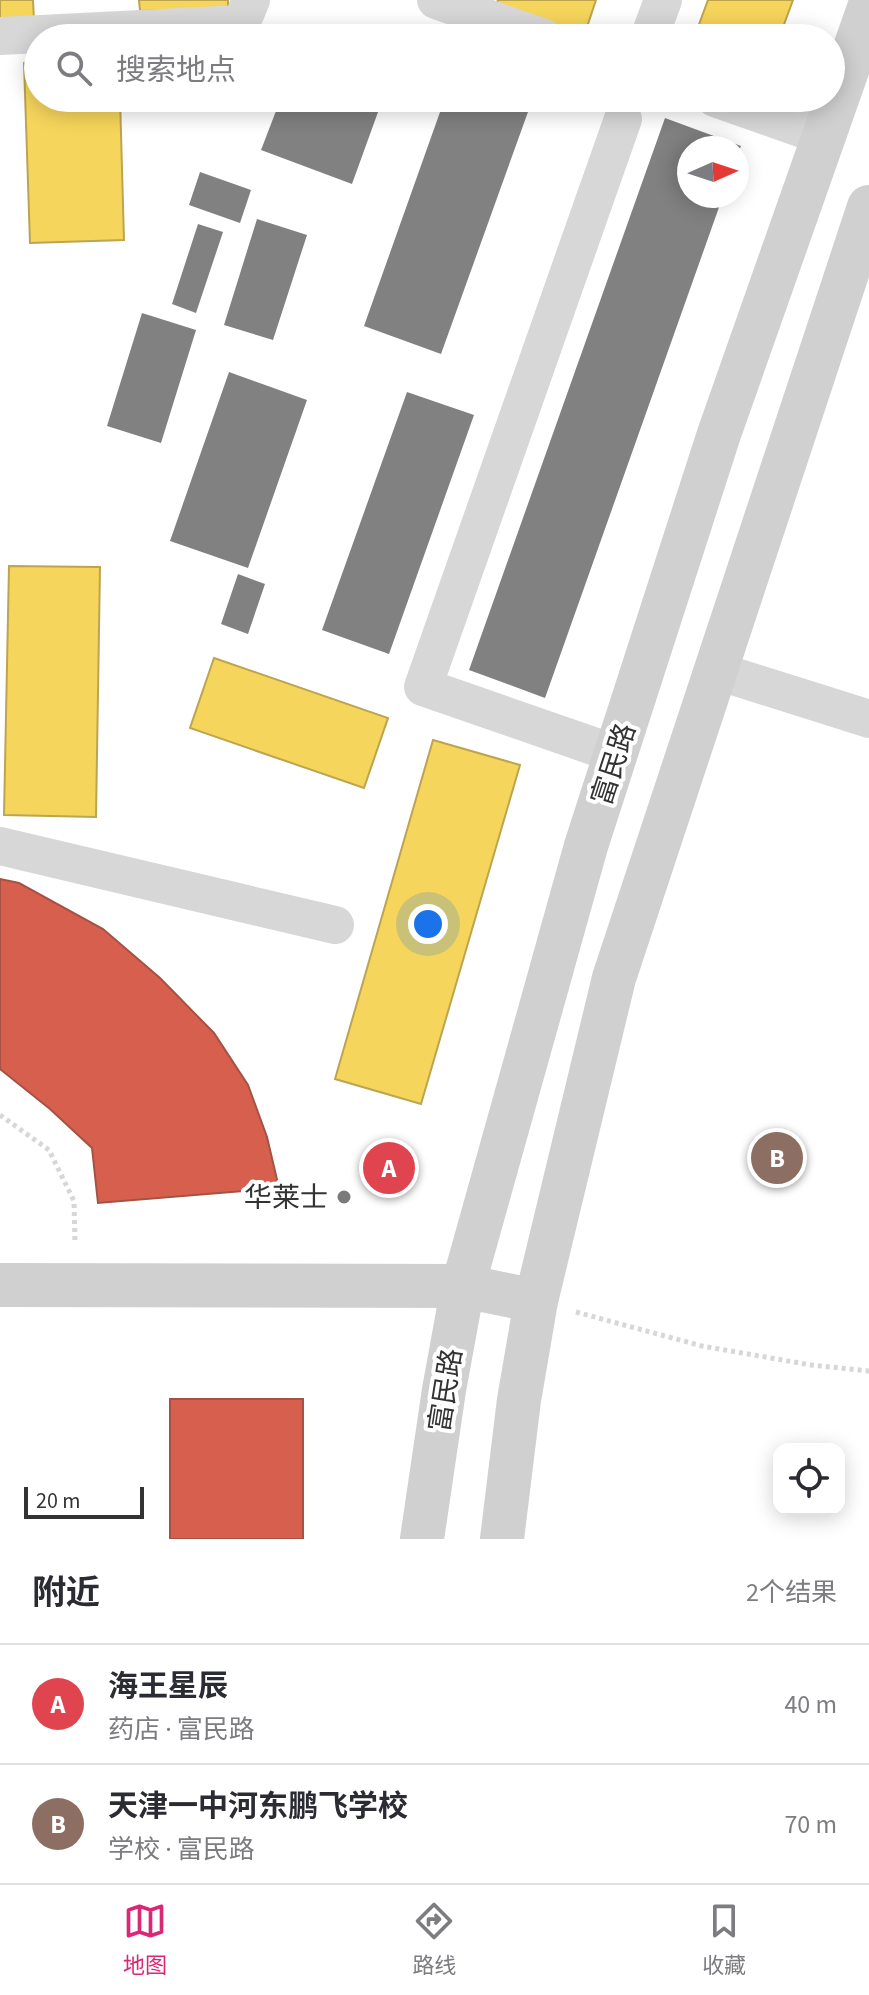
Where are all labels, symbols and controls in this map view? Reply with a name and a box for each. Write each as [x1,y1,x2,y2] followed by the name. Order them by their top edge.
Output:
[24,24,845,112] search box
[52,46,96,90] icon: search
[116,49,236,92] text: 搜索地点
[677,136,749,208] north arrow
[582,718,646,810] street label: 富民路
[408,904,448,944] your location
[751,1128,803,1188] pin: B
[363,1138,415,1198] pin: A
[244,1178,328,1218] place label: 华莱士
[335,1188,353,1206] marker: 华莱士
[420,1346,472,1435] street label: 富民路
[773,1443,845,1515] map controls
[773,1443,845,1515] button: locate
[24,1483,144,1519] scale bar
[36,1485,81,1517] text: 20 m
[32,1569,100,1618] text: 附近
[746,1574,837,1611] text: 2个结果
[108,1665,228,1708] text: 海王星辰
[51,1686,65,1723] text: A
[784,1686,837,1723] text: 40 m
[108,1711,255,1748] text: 药店 · 富民路
[108,1785,408,1828] text: 天津一中河东鹏飞学校
[50,1806,66,1843] text: B
[784,1806,837,1843] text: 70 m
[108,1831,255,1868] text: 学校 · 富民路
[123,1899,167,1982] tab: 地图
[412,1899,456,1982] tab: 路线
[702,1899,746,1982] tab: 收藏

